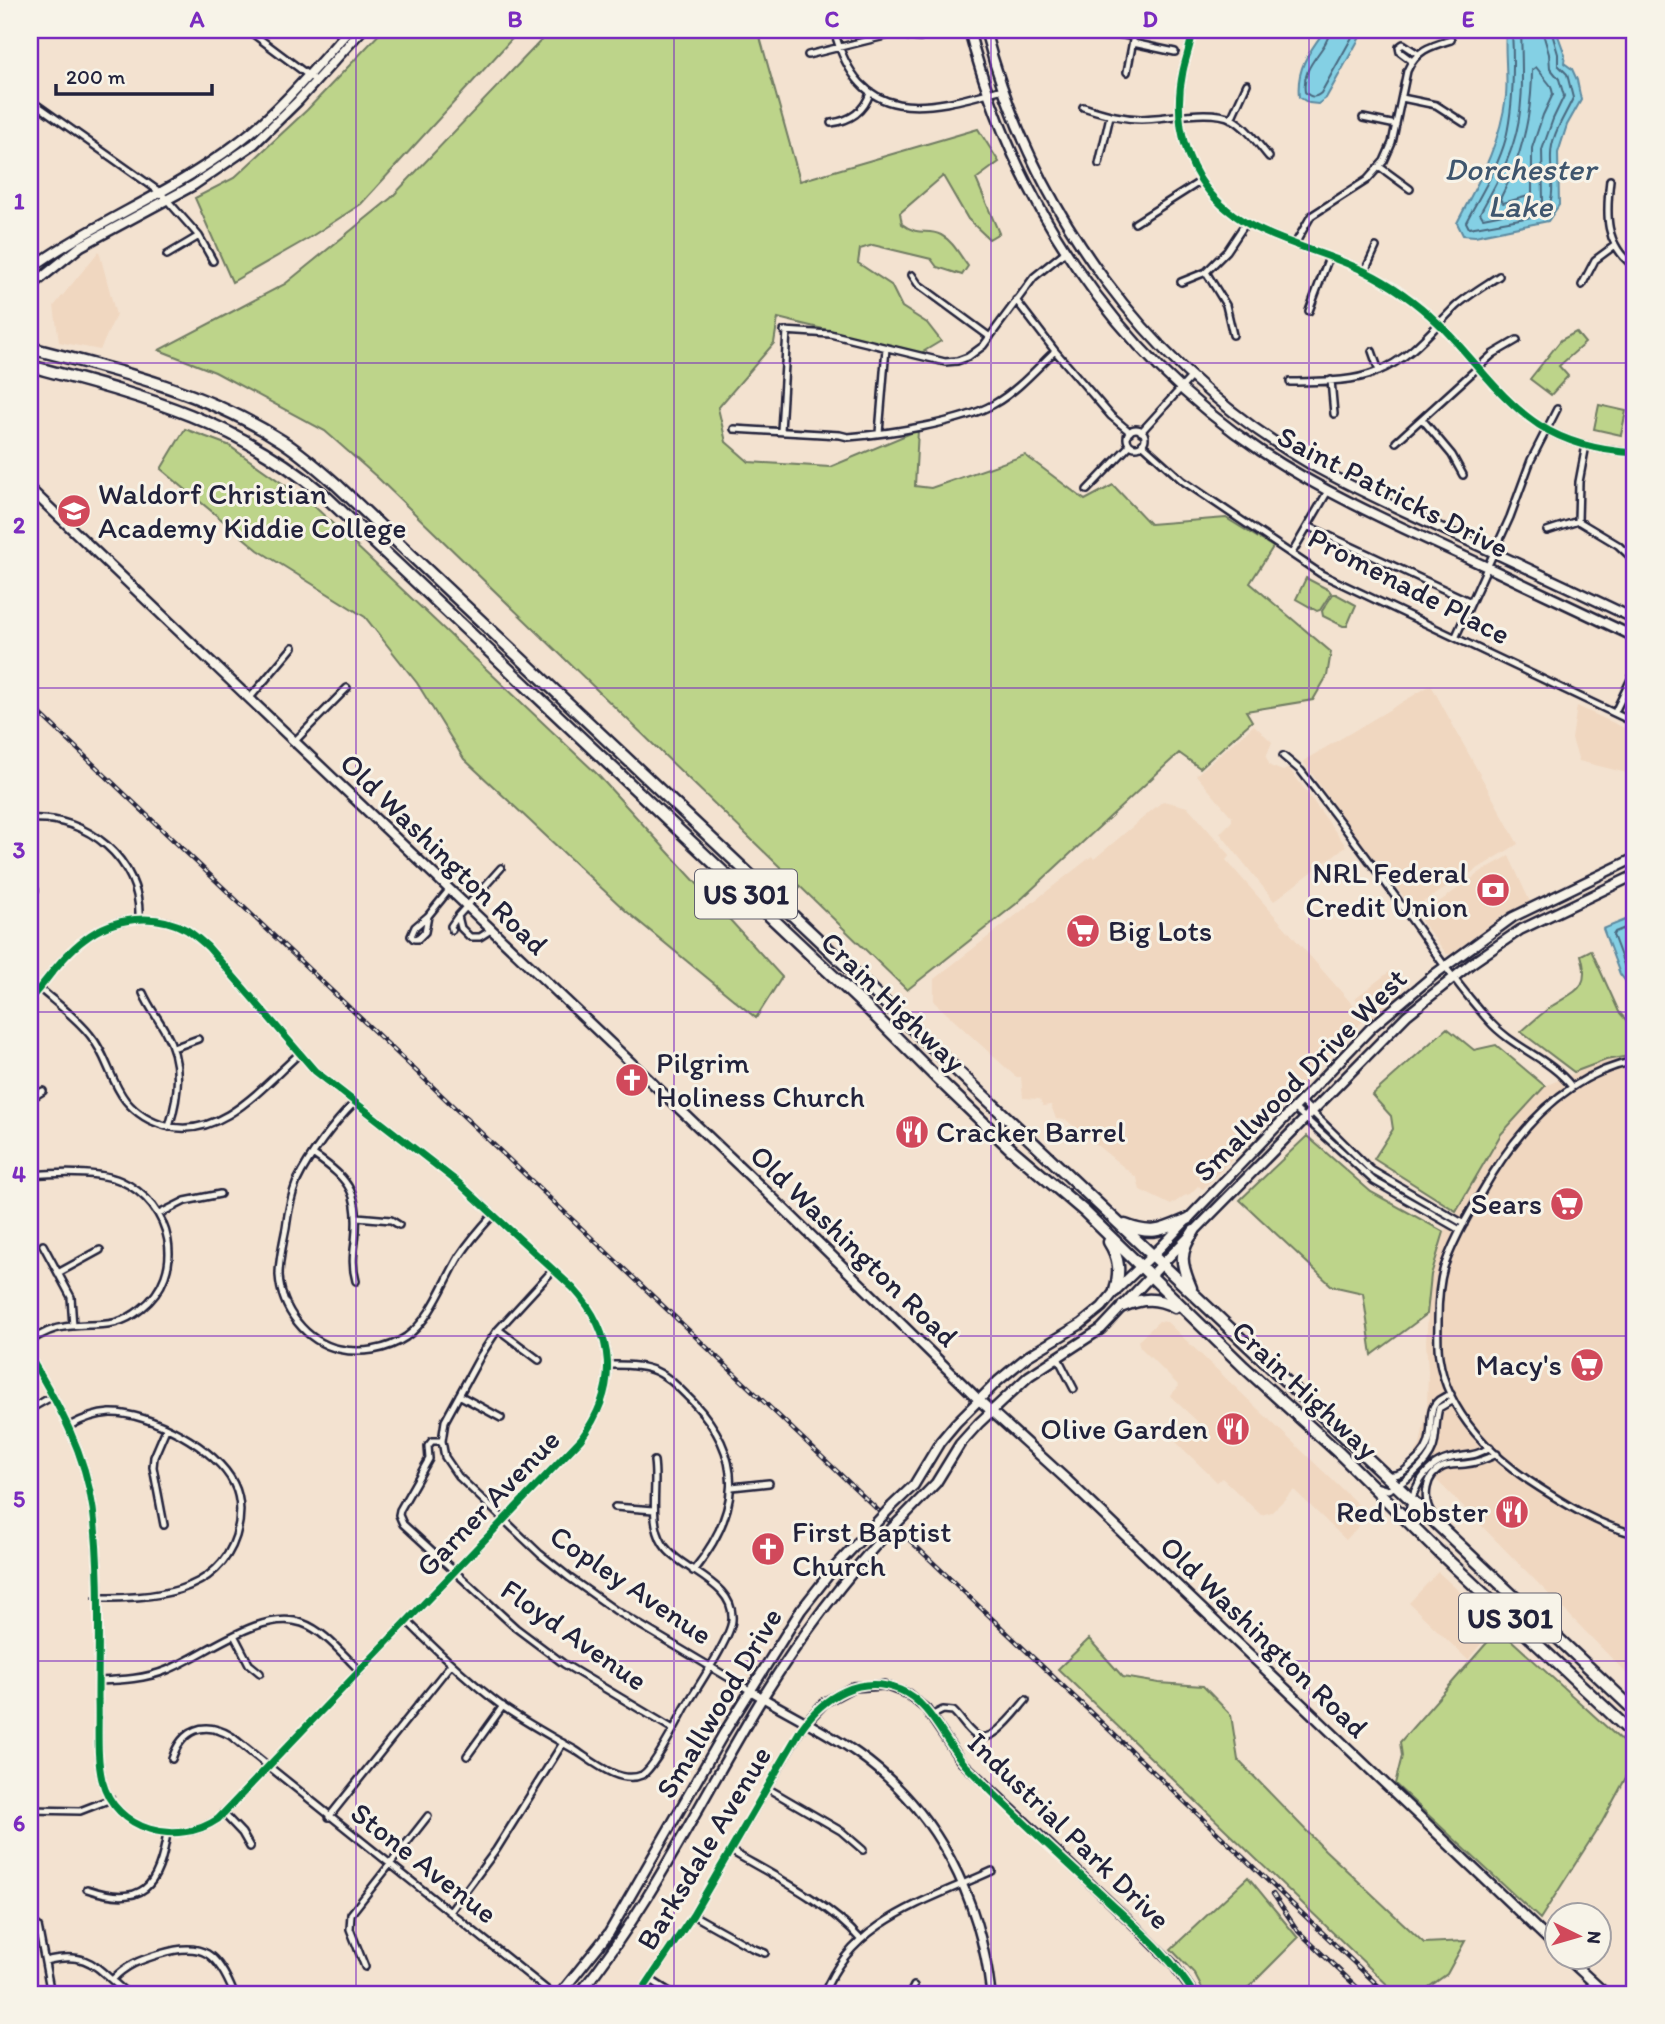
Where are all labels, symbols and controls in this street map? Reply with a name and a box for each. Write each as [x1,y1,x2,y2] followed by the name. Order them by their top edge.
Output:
[189,5,205,33] text: A
[508,5,523,33] text: B
[825,5,840,33] text: C
[1142,5,1158,33] text: D
[1462,5,1475,33] text: E
[56,52,212,96] scale bar
[66,64,126,89] text: 200 m
[1444,150,1599,225] water label: Dorchester Lake
[14,187,25,215] text: 1
[1271,417,1515,566] street label: Saint Patricks Drive
[98,475,407,546] place label: Waldorf Christian Academy Kiddie College
[55,492,93,530] school or university icon: Waldorf Christian Academy Kiddie College
[13,511,26,539] text: 2
[1302,519,1516,652] street label: Promenade Place
[332,745,556,963] street label: Old Washington Road
[13,836,26,864] text: 3
[1305,854,1469,925] place label: NRL Federal Credit Union
[695,870,797,918] road number: US 301
[1474,871,1512,909] bank icon: NRL Federal Credit Union
[1064,912,1102,950] supermarket icon: Big Lots
[1108,912,1212,949] place label: Big Lots
[813,923,974,1080] street label: Crain Highway
[1185,960,1414,1189] street label: Smallwood Drive West
[656,1044,865,1115] place label: Pilgrim Holiness Church
[613,1061,651,1099] church icon: Pilgrim Holiness Church
[893,1113,931,1151] restaurant icon: Cracker Barrel
[936,1113,1126,1150] place label: Cracker Barrel
[742,1137,966,1355] street label: Old Washington Road
[12,1160,26,1188] text: 4
[1471,1185,1542,1222] place label: Sears
[1548,1185,1586,1223] supermarket icon: Sears
[1224,1312,1386,1467] street label: Crain Highway
[1476,1346,1562,1383] place label: Macy's
[1568,1346,1606,1384] supermarket icon: Macy's
[1040,1410,1208,1447] place label: Olive Garden
[1214,1410,1252,1448] restaurant icon: Olive Garden
[408,1421,567,1584] street label: Garner Avenue
[13,1485,25,1513] text: 5
[1336,1493,1489,1530] place label: Red Lobster
[1493,1493,1531,1531] restaurant icon: Red Lobster
[792,1513,952,1584] place label: First Baptist Church
[543,1517,720,1653] street label: Copley Avenue
[1152,1528,1376,1746] street label: Old Washington Road
[749,1530,787,1568] church icon: First Baptist Church
[494,1571,655,1699] street label: Floyd Avenue
[1459,1594,1561,1642] road number: US 301
[647,1601,790,1805] street label: Smallwood Drive
[960,1724,1179,1937] street label: Industrial Park Drive
[628,1739,779,1957] street label: Barksdale Avenue
[344,1794,505,1931] street label: Stone Avenue
[13,1809,25,1837] text: 6
[1542,1902,1612,1972] north arrow
[1582,1930,1606,1945] text: N

